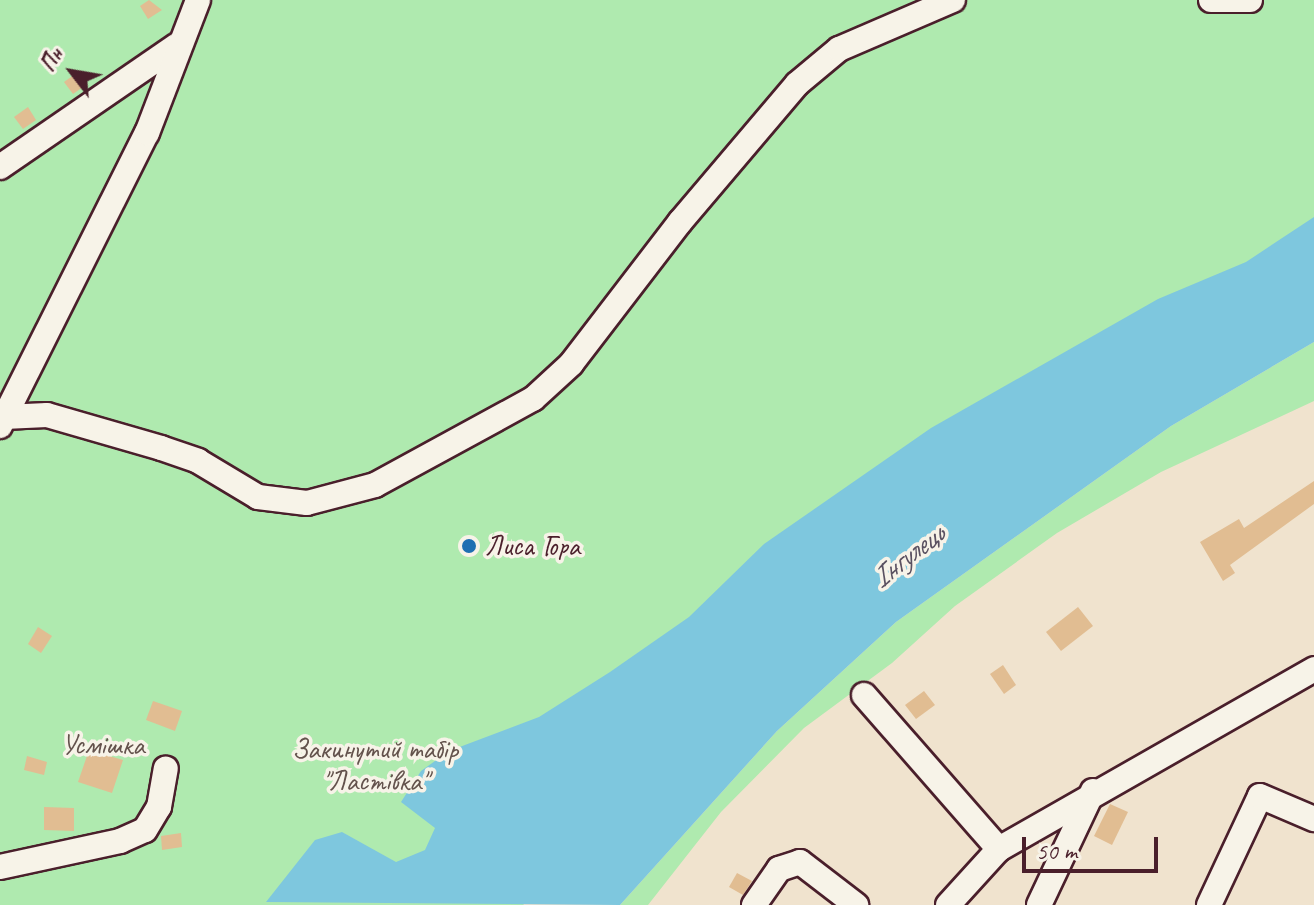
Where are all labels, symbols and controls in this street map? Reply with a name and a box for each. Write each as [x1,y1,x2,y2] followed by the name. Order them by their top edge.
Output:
[32,32,112,112] north arrow
[33,43,69,77] text: Пн
[863,516,951,596] water label: Інгулець
[485,529,577,563] place label: Лиса Гора
[460,537,478,555] marker: Лиса Гора
[62,728,144,762] park label: Усмішка
[292,732,458,798] park label: Закинутий табір "Ластівка"
[1026,821,1162,871] scale bar
[1036,836,1077,866] text: 50 m

